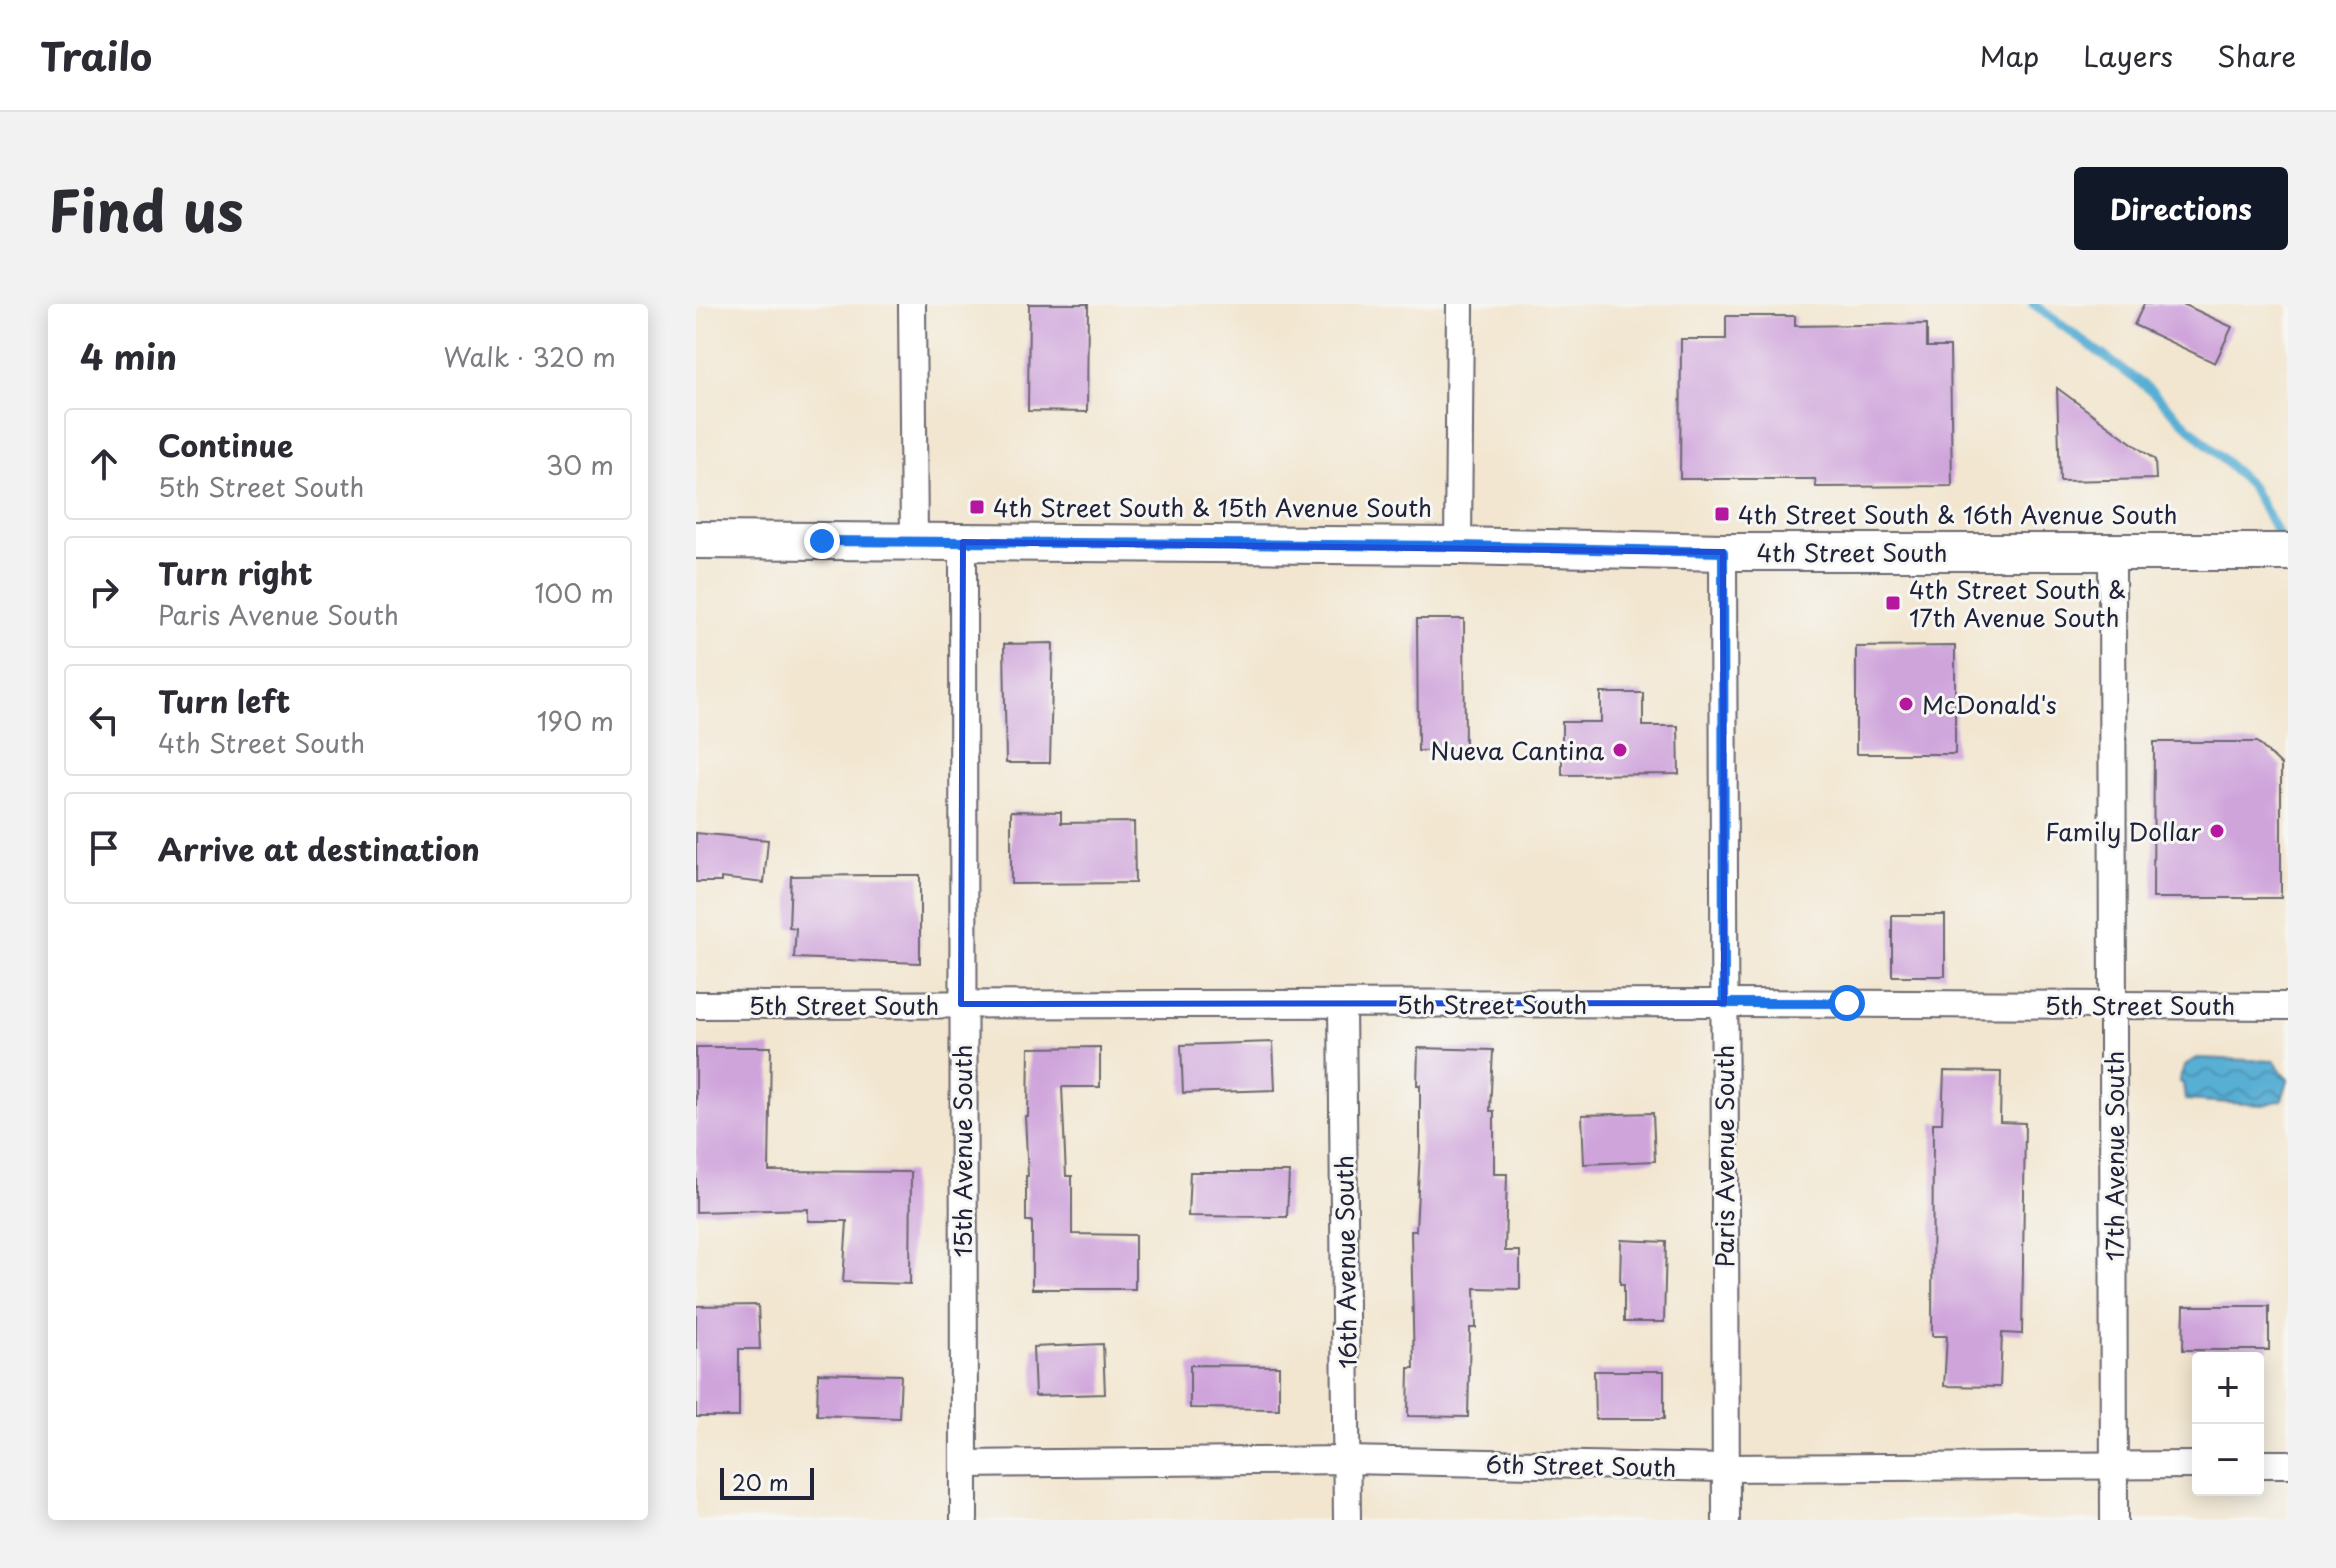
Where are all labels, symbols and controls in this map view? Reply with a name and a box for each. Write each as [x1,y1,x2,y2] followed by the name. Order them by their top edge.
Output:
[40,27,152,84] text: Trailo
[1979,34,2039,77] text: Map
[2083,34,2173,77] text: Layers
[2217,34,2296,77] text: Share
[48,166,244,251] text: Find us
[2074,167,2288,250] button: Directions
[80,330,177,382] text: 4 min
[443,337,616,376] text: Walk · 320 m
[158,422,293,467] text: Continue
[82,442,126,486] icon: ahead
[546,445,614,484] text: 30 m
[158,467,364,506] text: 5th Street South
[993,489,1432,525] place label: 4th Street South & 15th Avenue South
[1738,496,2177,532] place label: 4th Street South & 16th Avenue South
[968,498,986,516] marker: 4th Street South & 15th Avenue South
[1713,505,1731,523] marker: 4th Street South & 16th Avenue South
[804,523,840,559] route end
[1756,534,1948,570] street label: 4th Street South
[158,550,313,595] text: Turn right
[82,570,126,614] icon: right
[1909,571,2126,635] place label: 4th Street South & 17th Avenue South
[534,573,614,612] text: 100 m
[1884,594,1902,612] marker: 4th Street South & 17th Avenue South
[158,595,399,634] text: Paris Avenue South
[158,678,290,723] text: Turn left
[1922,686,2057,722] place label: McDonald's
[1897,695,1915,713] marker: McDonald's
[82,698,126,742] icon: left
[537,701,614,740] text: 190 m
[158,723,365,762] text: 4th Street South
[1430,732,1604,768] place label: Nueva Cantina
[1611,741,1629,759] marker: Nueva Cantina
[2045,813,2201,849] place label: Family Dollar
[2208,822,2226,840] marker: Family Dollar
[82,826,126,870] icon: arrive
[158,826,480,871] text: Arrive at destination
[1829,985,1865,1021] route start
[1397,986,1587,1022] street label: 5th Street South
[749,987,939,1023] street label: 5th Street South
[2045,987,2235,1023] street label: 5th Street South
[944,1044,980,1258] street label: 15th Avenue South
[1706,1045,1742,1267] street label: Paris Avenue South
[2096,1051,2132,1261] street label: 17th Avenue South
[1325,1155,1365,1369] street label: 16th Avenue South
[2192,1352,2264,1496] map controls
[2192,1352,2264,1424] button: +
[2192,1424,2264,1496] button: −
[1485,1445,1677,1485] street label: 6th Street South
[720,1464,814,1500] scale bar
[732,1465,789,1498] text: 20 m

